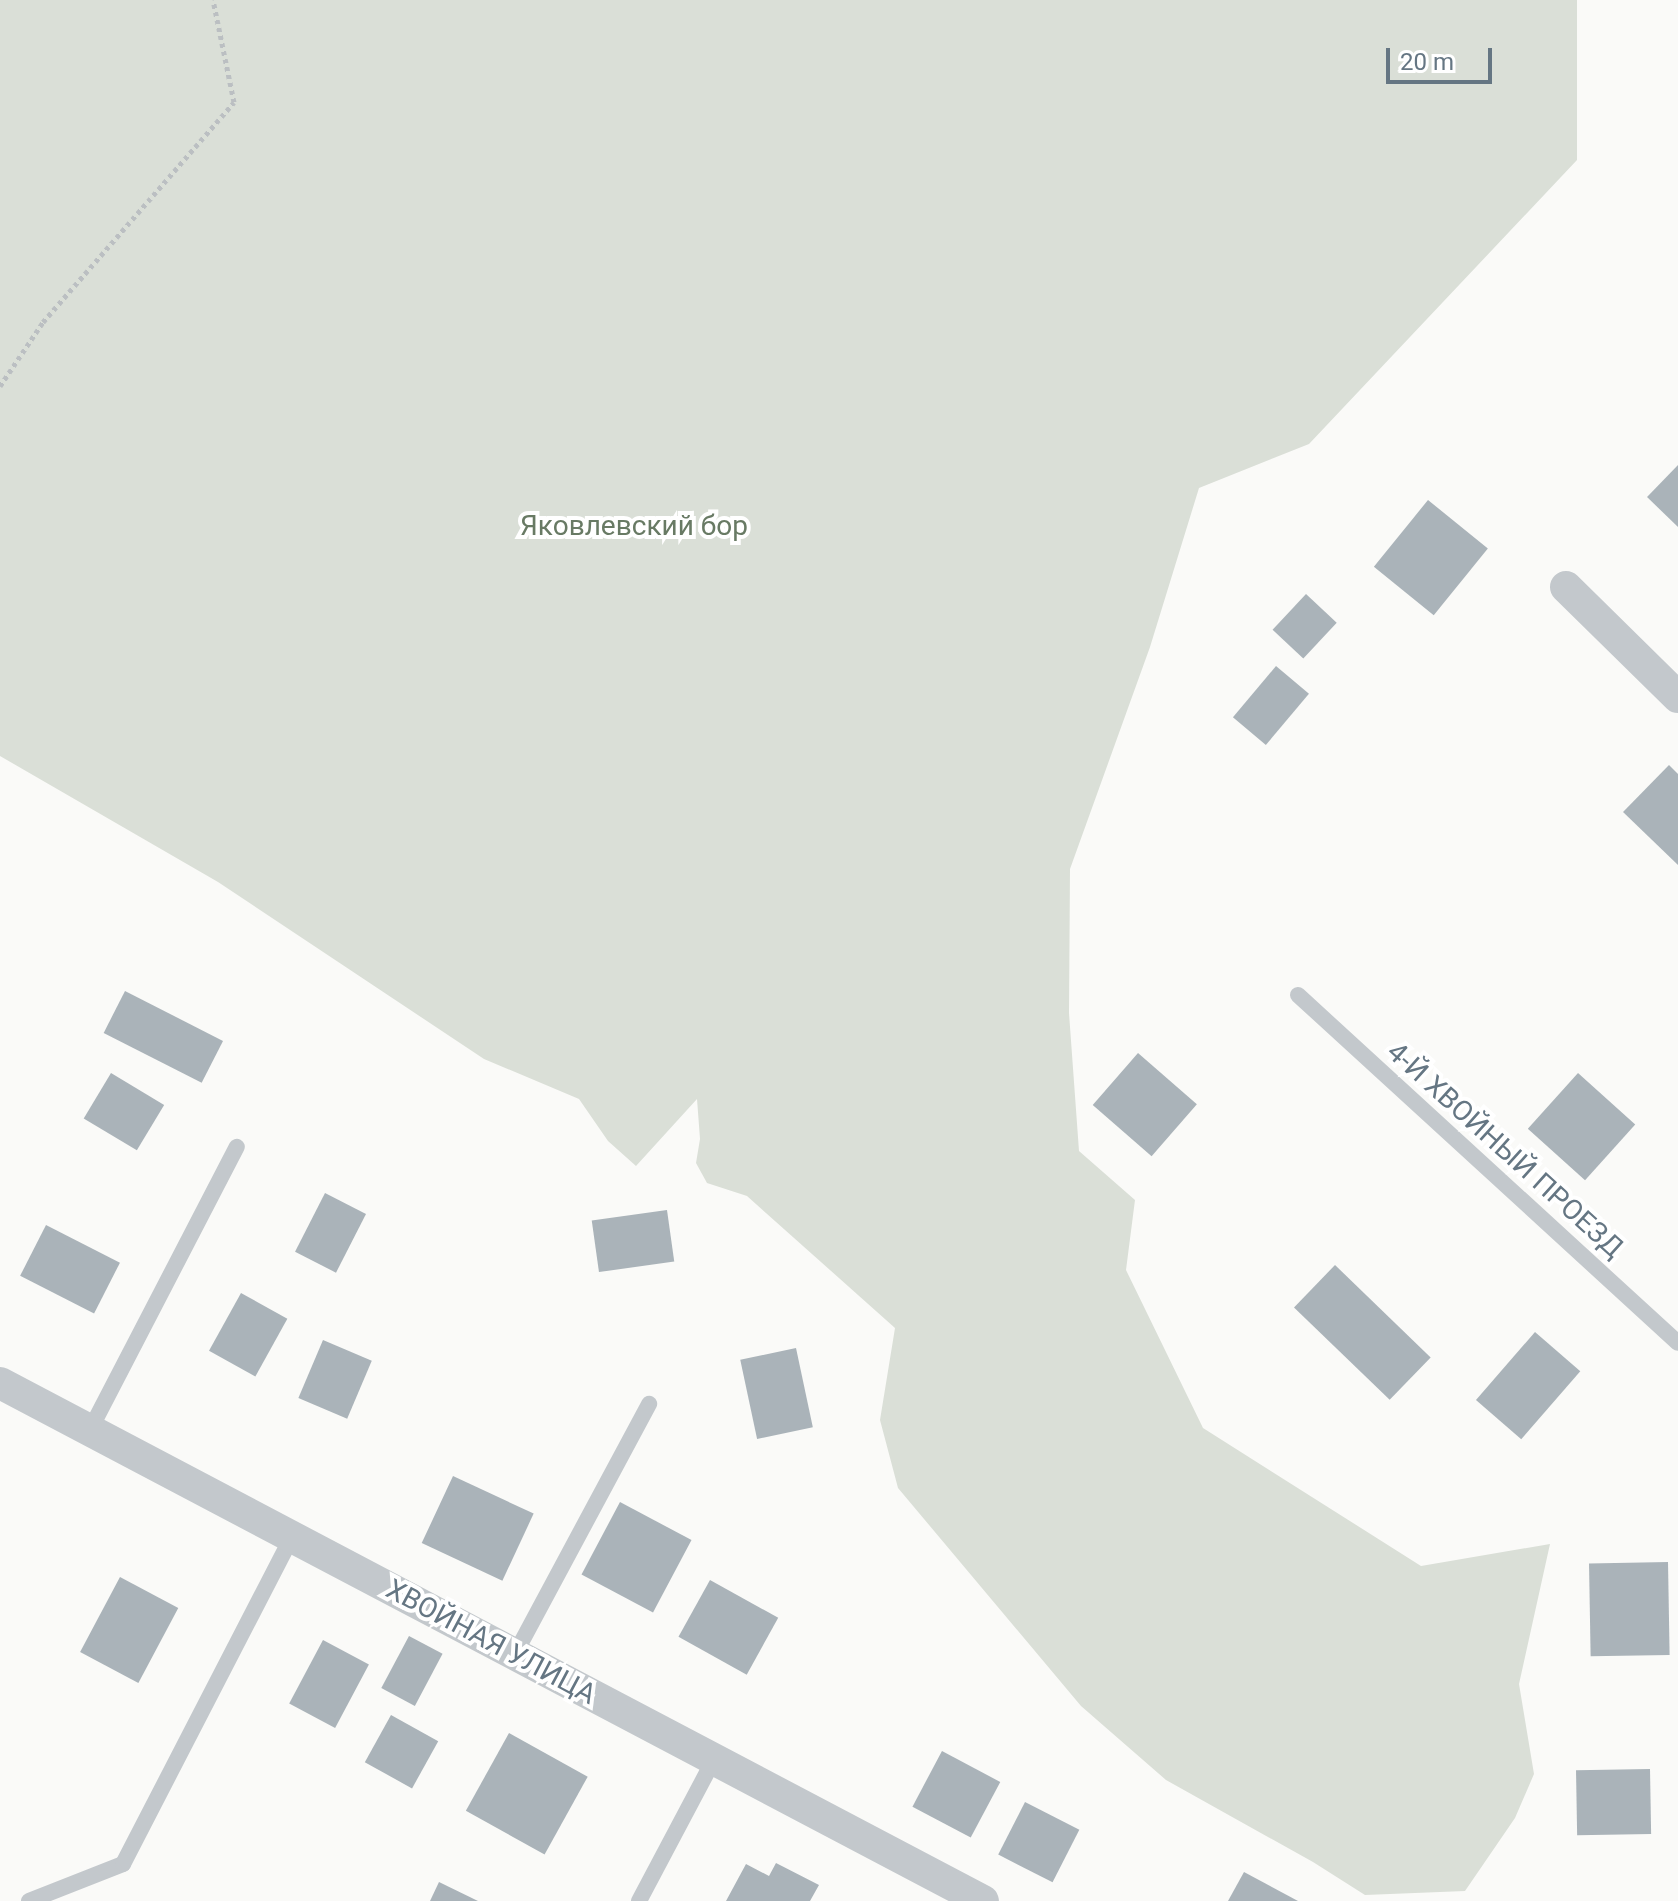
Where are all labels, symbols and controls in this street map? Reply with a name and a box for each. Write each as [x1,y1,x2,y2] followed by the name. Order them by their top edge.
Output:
[1390,32,1496,82] scale bar
[1400,48,1454,76] text: 20 m
[520,509,748,543] park label: Яковлевский бор
[1380,1035,1630,1265] street label: 4-Й ХВОЙНЫЙ ПРОЕЗД
[380,1572,602,1712] street label: ХВОЙНАЯ УЛИЦА

